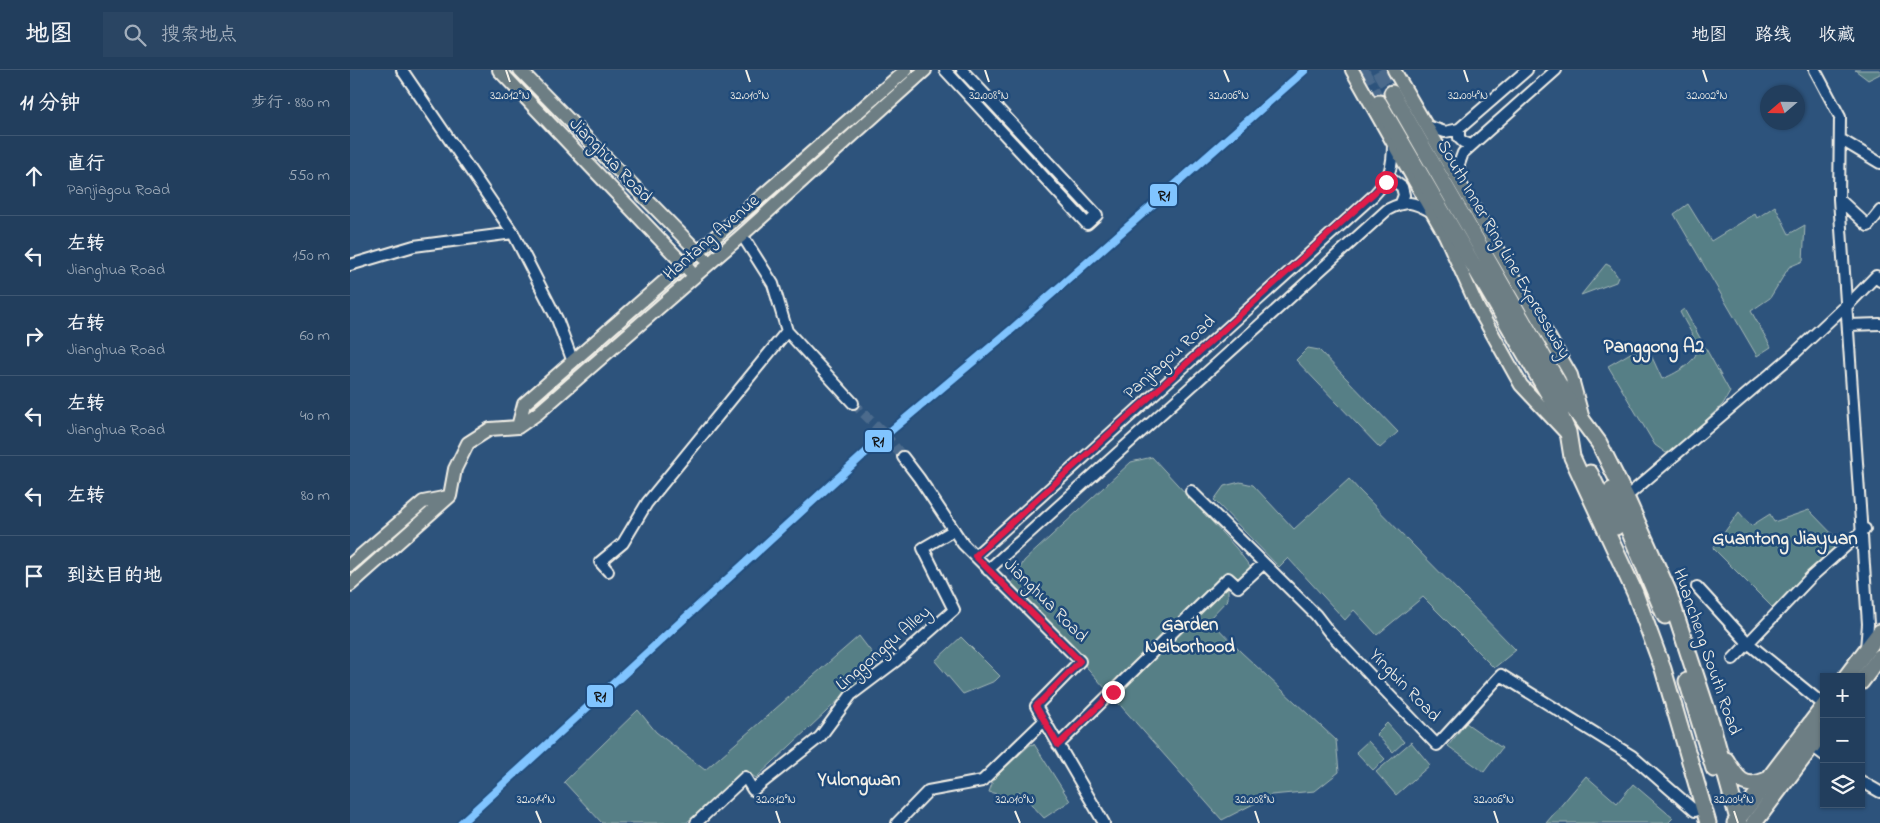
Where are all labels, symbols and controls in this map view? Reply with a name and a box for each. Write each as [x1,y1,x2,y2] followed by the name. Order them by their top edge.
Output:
[103,12,453,57] search box
[25,18,73,53] text: 地图
[121,21,149,49] icon: search
[161,22,237,49] text: 搜索地点
[1691,23,1727,49] text: 地图
[1755,23,1791,49] text: 路线
[1819,23,1855,49] text: 收藏
[1760,85,1805,130] north arrow
[490,87,530,105] text: 32.012°N
[731,87,769,105] text: 32.010°N
[969,87,1009,105] text: 32.008°N
[1209,87,1249,105] text: 32.006°N
[1448,87,1488,105] text: 32.004°N
[1686,87,1728,105] text: 32.002°N
[20,89,81,119] text: 11 分钟
[251,91,330,115] text: 步行 · 880 m
[562,112,658,210] street label: Jianghua Road
[1429,136,1576,365] street label: South Inner Ring Line Expressway
[67,151,105,178] text: 直行
[20,162,48,190] icon: ahead
[288,164,330,188] text: 550 m
[1375,171,1398,194] route start
[67,178,170,202] text: Panjiagou Road
[1149,183,1178,207] line badge: R1
[1157,186,1171,207] text: R1
[658,188,767,288] street label: Hantang Avenue
[67,231,105,258] text: 左转
[20,242,48,270] icon: left
[292,244,330,268] text: 150 m
[67,258,165,282] text: Jianghua Road
[1118,310,1222,407] street label: Panjiagou Road
[67,311,105,338] text: 右转
[20,322,48,350] icon: right
[300,324,330,348] text: 60 m
[1604,334,1705,363] district label: Panggong A2
[67,338,165,362] text: Jianghua Road
[67,391,105,418] text: 左转
[20,402,48,430] icon: left
[300,404,330,428] text: 40 m
[67,418,165,442] text: Jianghua Road
[864,429,893,453] line badge: R1
[871,432,885,453] text: R1
[20,482,48,510] icon: left
[67,483,105,510] text: 左转
[301,484,330,508] text: 80 m
[1712,526,1858,555] district label: Guantong Jiayuan
[996,553,1093,650] street label: Jianghua Road
[20,562,48,590] icon: arrive
[67,563,162,590] text: 到达目的地
[1664,565,1747,739] street label: Huancheng South Road
[831,600,938,699] street label: Linggongqu Alley
[1145,612,1235,661] district label: Garden Neiborhood
[1362,644,1446,729] street label: Yingbin Road
[1820,673,1865,808] map controls
[1820,673,1865,718] button: +
[1102,681,1125,704] route end
[586,684,614,708] line badge: R1
[593,687,607,708] text: R1
[1820,718,1865,763] button: −
[1820,763,1865,808] button: layers
[817,767,900,796] district label: Yulongwan
[517,791,555,809] text: 32.014°N
[756,791,796,809] text: 32.012°N
[996,791,1034,809] text: 32.010°N
[1235,791,1275,809] text: 32.008°N
[1474,791,1514,809] text: 32.006°N
[1714,791,1754,809] text: 32.004°N

